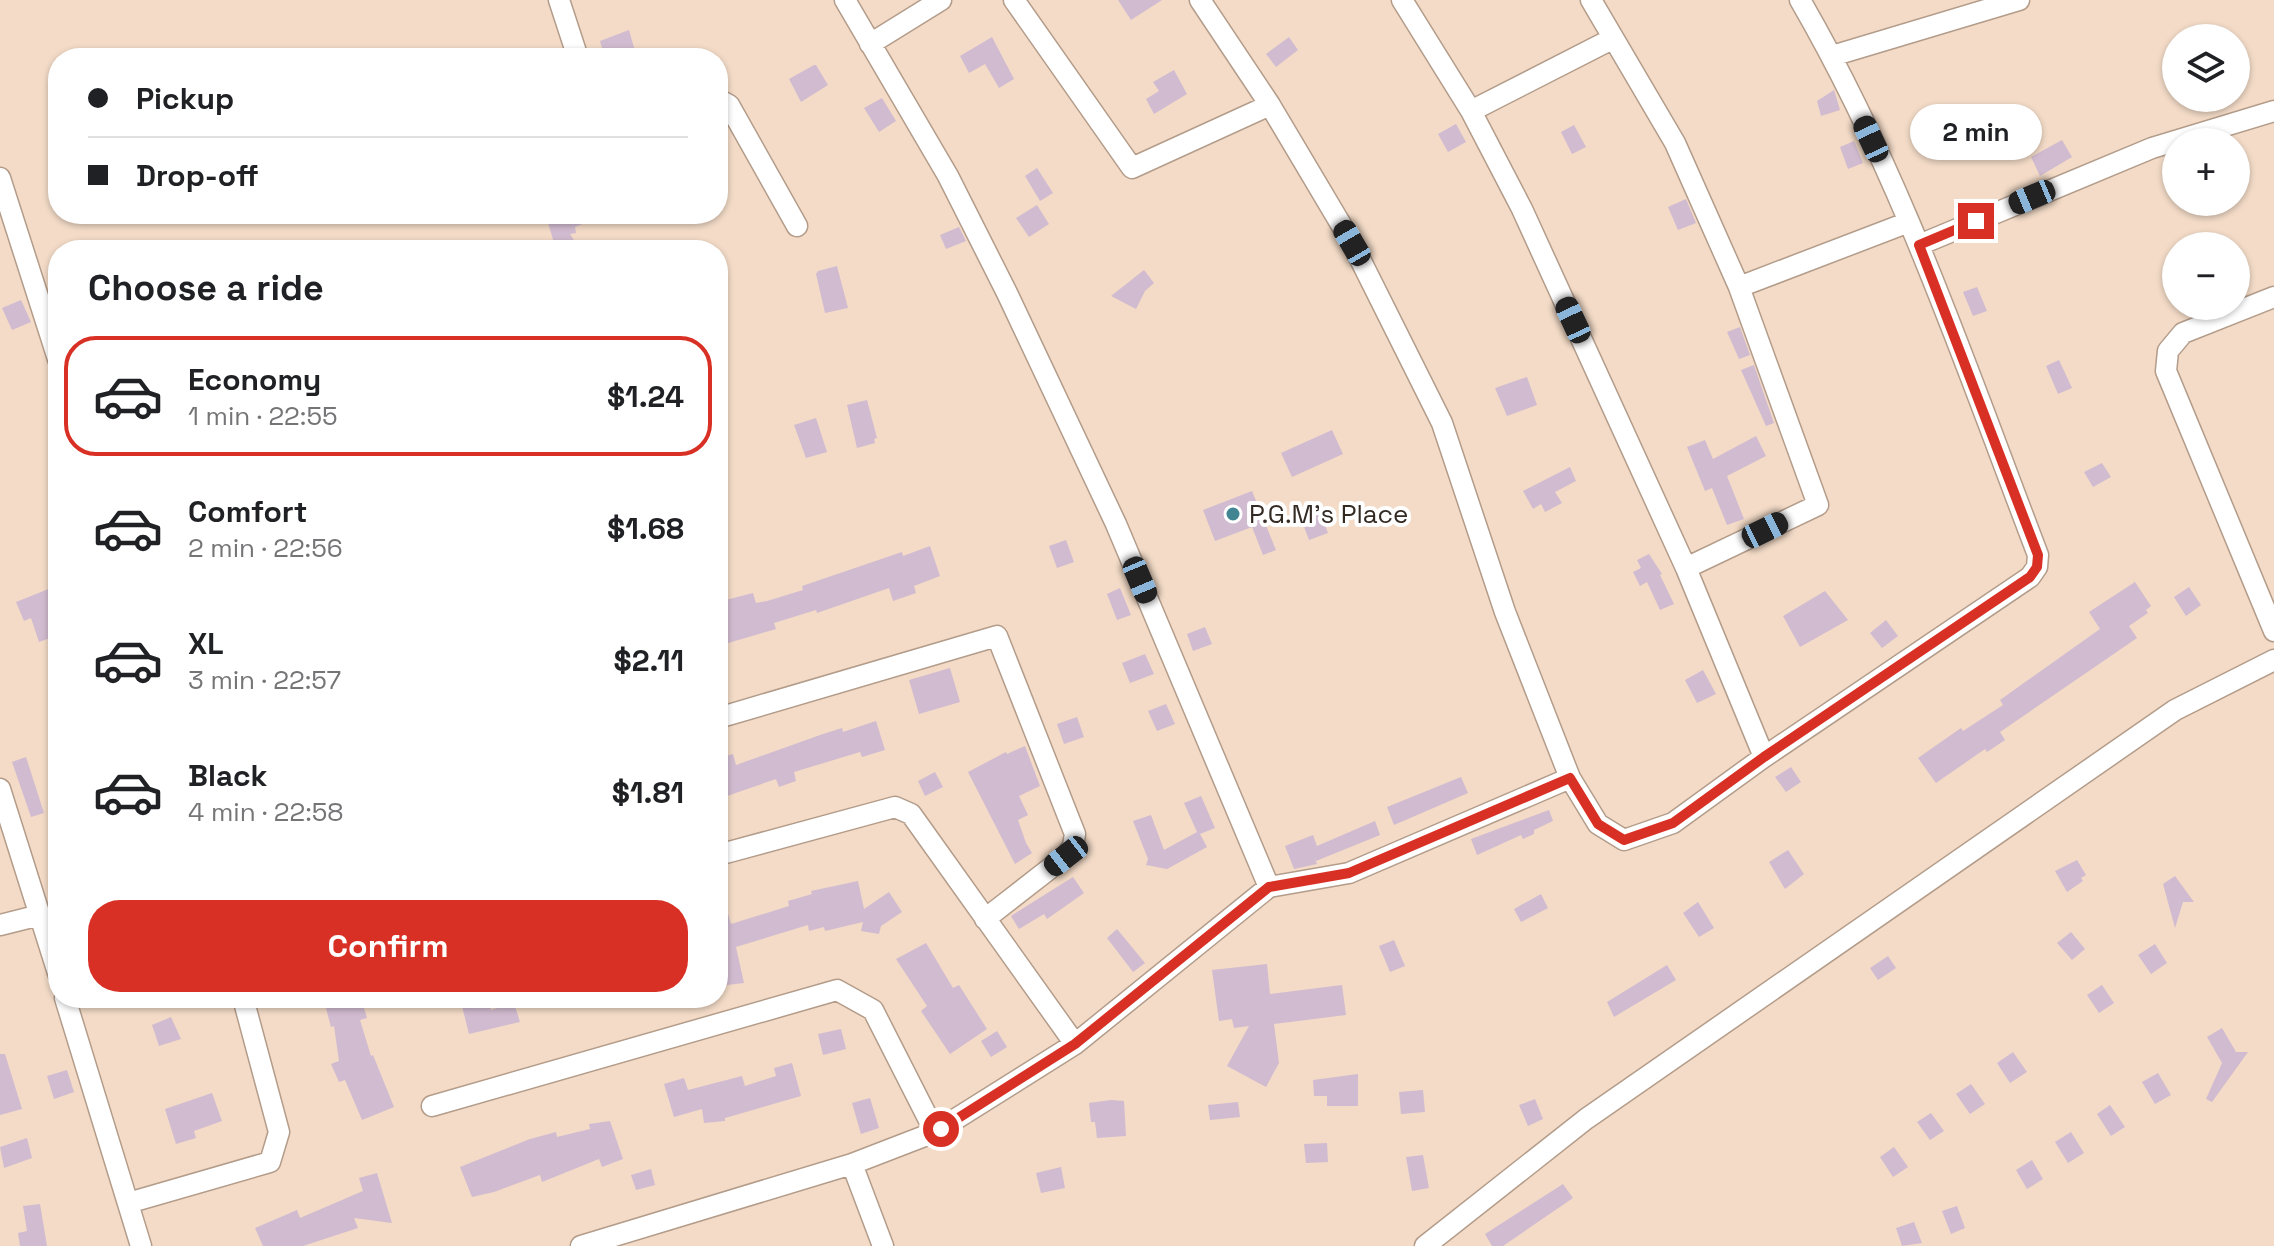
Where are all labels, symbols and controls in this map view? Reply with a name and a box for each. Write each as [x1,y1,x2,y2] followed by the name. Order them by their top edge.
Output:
[2162,24,2250,320] map controls
[2162,24,2250,112] button: layers
[136,79,234,118] text: Pickup
[1910,105,2042,161] callout: 2 min
[1850,112,1892,166] car
[1942,115,2010,149] text: 2 min
[2162,128,2250,216] button: +
[136,156,259,195] text: Drop-off
[2005,177,2059,217] car
[1958,203,1994,239] route end
[1330,216,1374,270] car
[2162,232,2250,320] button: −
[88,265,324,311] text: Choose a ride
[1552,293,1594,347] car
[92,360,164,432] icon: car
[188,360,321,399] text: Economy
[607,377,684,416] text: $1.24
[188,399,338,433] text: 1 min · 22:55
[92,492,164,564] icon: car
[188,492,307,531] text: Comfort
[1249,497,1408,531] place label: P.G.M’s Place
[1224,505,1242,523] marker: P.G.M’s Place
[607,509,684,548] text: $1.68
[1738,509,1792,551] car
[188,531,343,565] text: 2 min · 22:56
[1120,553,1160,607] car
[92,624,164,696] icon: car
[188,624,224,663] text: XL
[614,641,684,680] text: $2.11
[188,663,341,697] text: 3 min · 22:57
[92,756,164,828] icon: car
[188,756,267,795] text: Black
[612,773,684,812] text: $1.81
[188,795,344,829] text: 4 min · 22:58
[1040,832,1092,880] car
[88,900,688,992] button: Confirm
[923,1111,959,1147] route start

